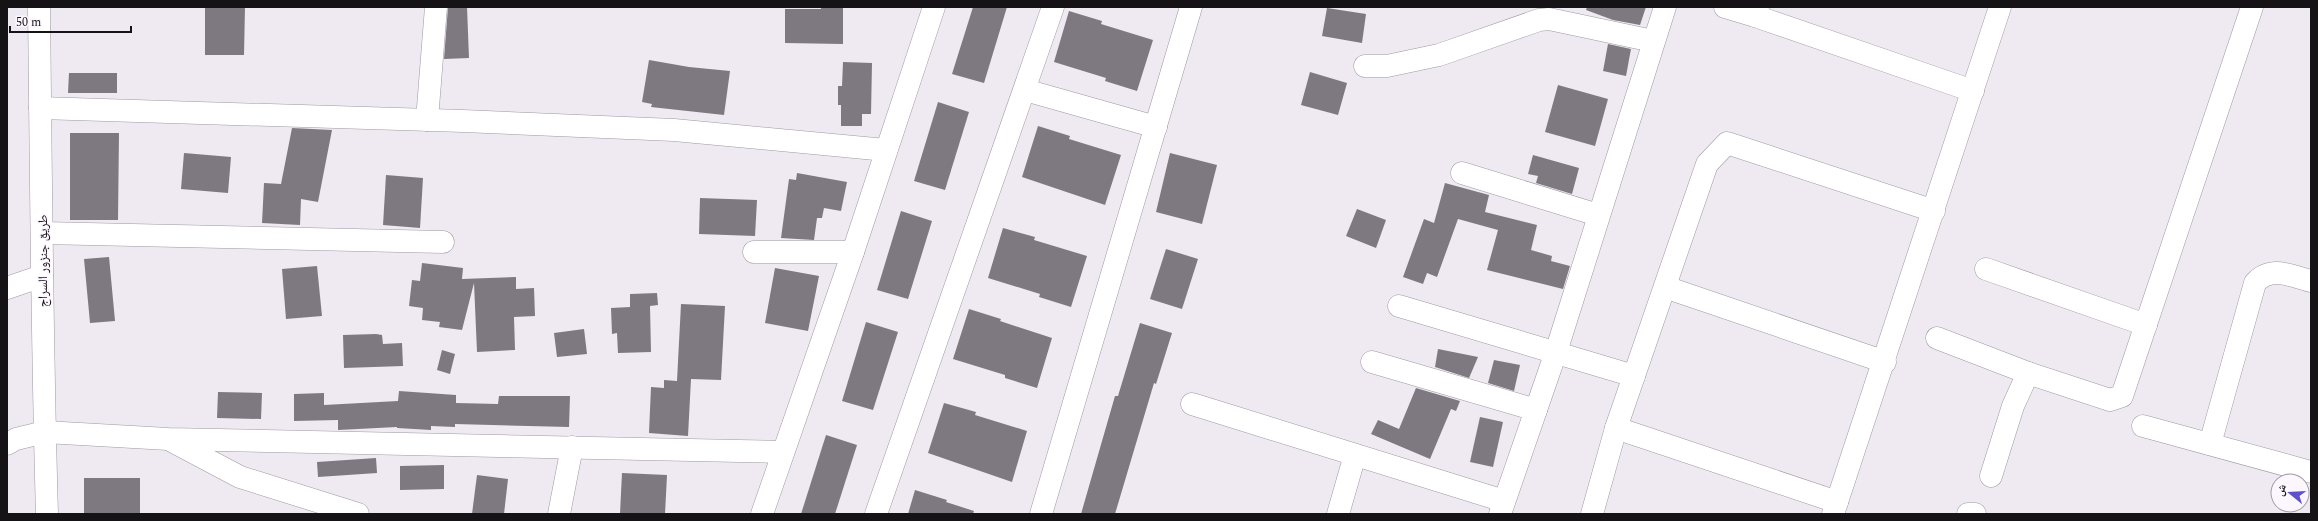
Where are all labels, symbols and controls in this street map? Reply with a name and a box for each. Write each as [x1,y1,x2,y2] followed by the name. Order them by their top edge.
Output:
[10,8,131,34] scale bar
[16,13,41,32] text: 50 m
[33,215,53,307] street label: طريق جنزور السراج
[2270,473,2310,513] north arrow
[2271,482,2291,498] text: ش

